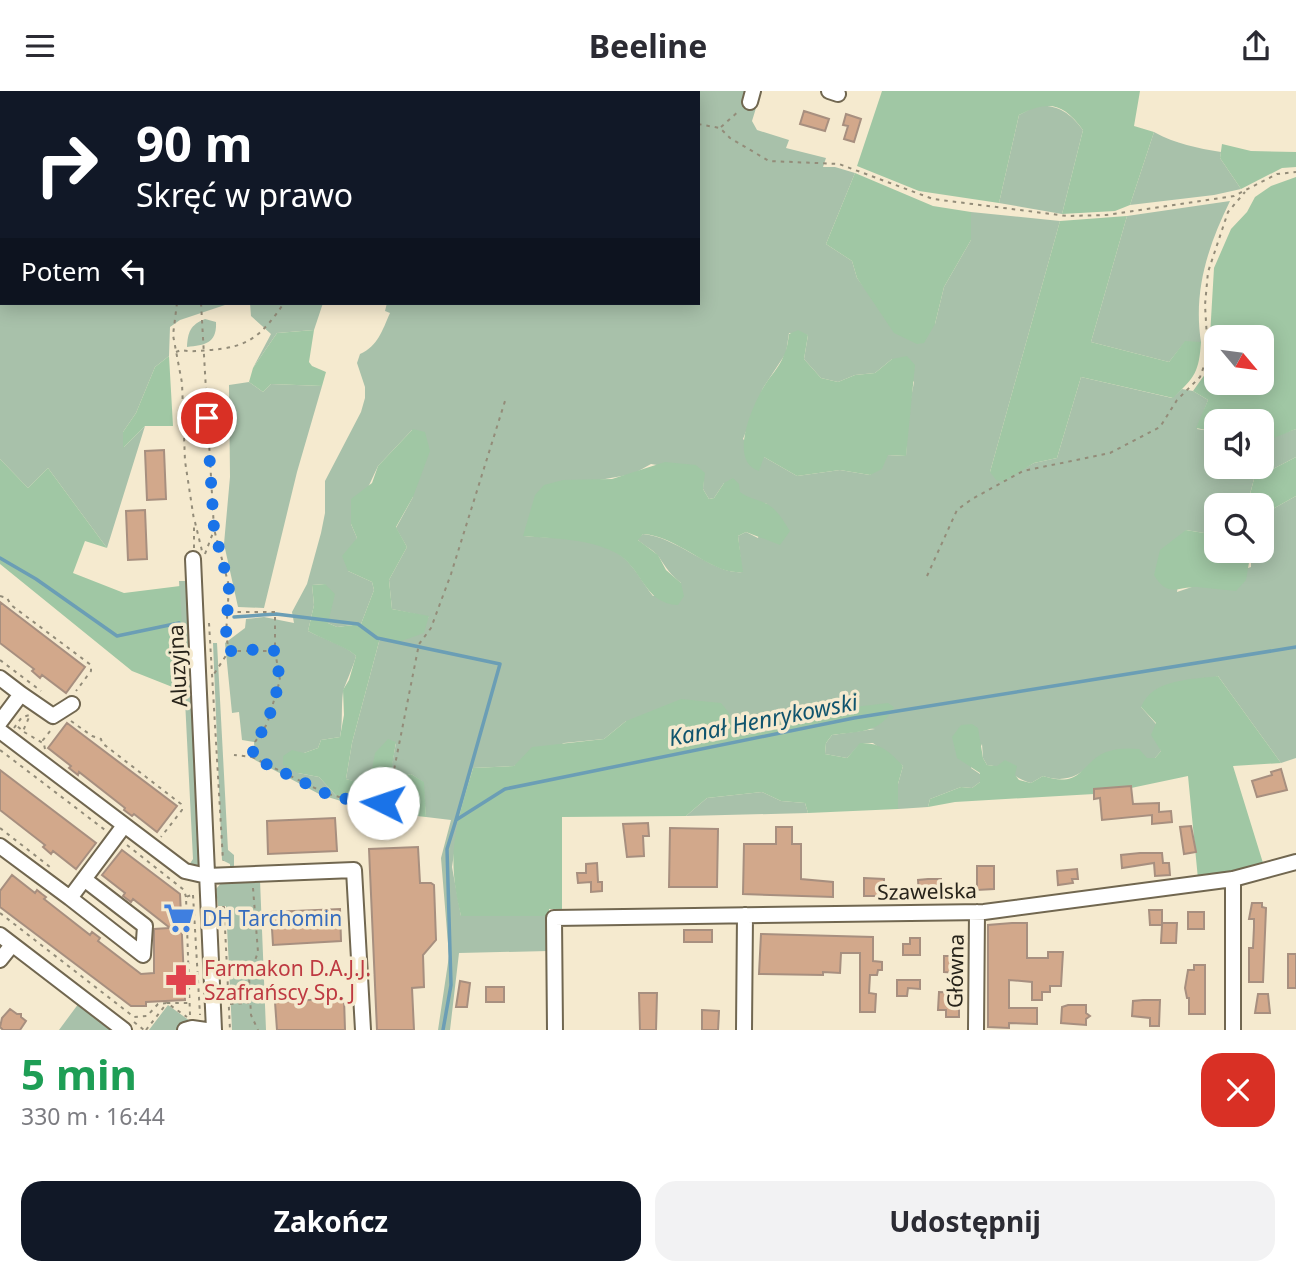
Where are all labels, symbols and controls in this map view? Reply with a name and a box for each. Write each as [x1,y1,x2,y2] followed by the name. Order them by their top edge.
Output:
[589,24,707,67] text: Beeline
[21,27,59,65] icon: menu
[1237,27,1275,65] icon: share
[136,110,253,176] text: 90 m
[21,119,112,210] icon: right
[136,173,353,216] text: Skręć w prawo
[115,252,153,290] icon: left
[21,253,101,289] text: Potem
[1204,325,1274,395] north arrow
[1204,325,1274,563] map controls
[177,388,237,448] pin
[188,399,226,437] icon: arrive
[1204,409,1274,479] button: sound
[1204,493,1274,563] button: search
[161,624,193,708] street label: Aluzyjna
[666,685,861,753] water label: Kanał Henrykowski
[346,766,420,840] position arrow
[877,876,977,906] street label: Szawelska
[162,901,196,935] supermarket icon: DH Tarchomin
[202,904,342,932] place label: DH Tarchomin
[940,934,970,1008] street label: Główna
[204,954,371,1006] place label: Farmakon D.A.J.J. Szafrańscy Sp. J
[164,963,198,997] pharmacy icon: Farmakon D.A.J.J. Szafrańscy Sp. J
[21,1045,137,1102] text: 5 min
[1201,1053,1275,1127] button: close
[21,1100,165,1132] text: 330 m · 16:44
[21,1181,641,1261] button: Zakończ
[655,1181,1275,1261] button: Udostępnij

